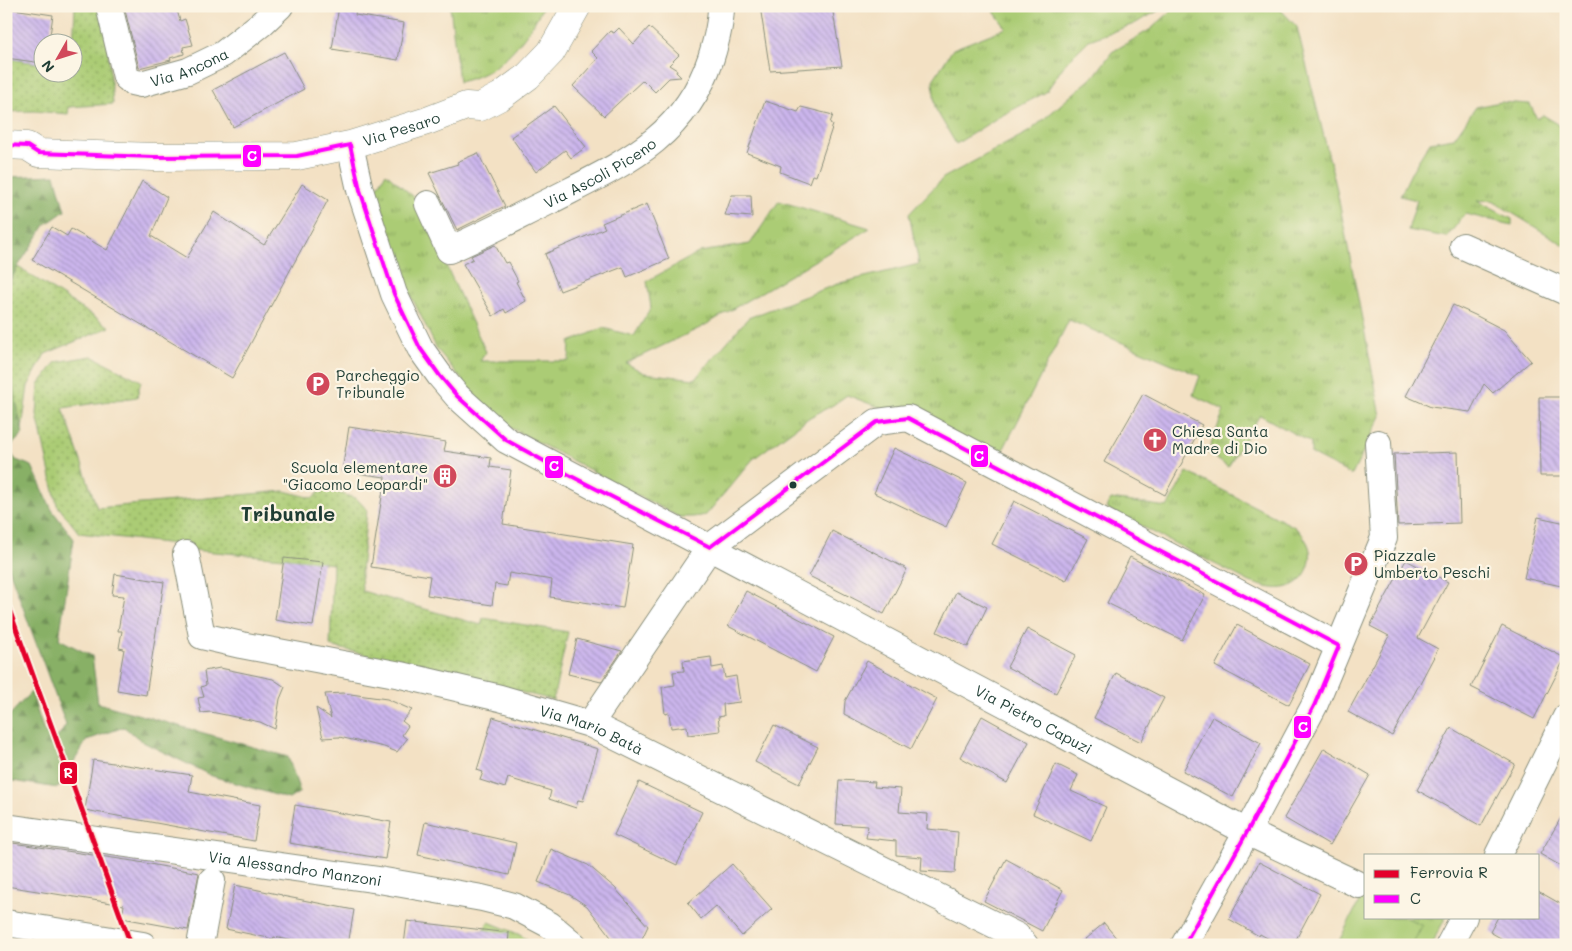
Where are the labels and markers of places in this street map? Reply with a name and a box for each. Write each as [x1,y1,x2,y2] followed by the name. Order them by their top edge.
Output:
[336,365,420,402] place label: Parcheggio Tribunale
[305,371,331,397] parking icon: Parcheggio Tribunale
[1172,421,1269,458] place label: Chiesa Santa Madre di Dio
[1142,427,1168,453] church icon: Chiesa Santa Madre di Dio
[283,457,428,494] place label: Scuola elementare "Giacomo Leopardi"
[432,463,458,489] building icon: Scuola elementare "Giacomo Leopardi"
[788,480,798,490] unlabelled marker
[1374,545,1490,582] place label: Piazzale Umberto Peschi
[1343,551,1369,577] parking icon: Piazzale Umberto Peschi

